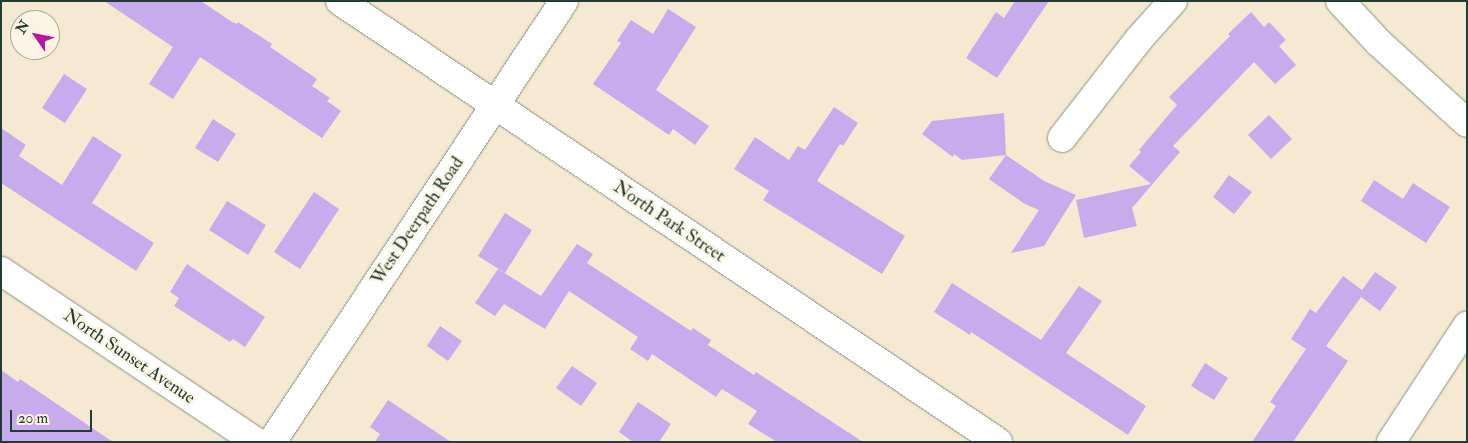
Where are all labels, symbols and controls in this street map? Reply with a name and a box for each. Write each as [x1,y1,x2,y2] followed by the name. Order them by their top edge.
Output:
[10,10,60,60] north arrow
[12,17,33,37] text: N
[367,153,469,289] street label: West Deerpath Road
[609,177,729,267] street label: North Park Street
[59,305,199,409] street label: North Sunset Avenue
[12,400,95,432] scale bar
[18,409,48,428] text: 20 m

